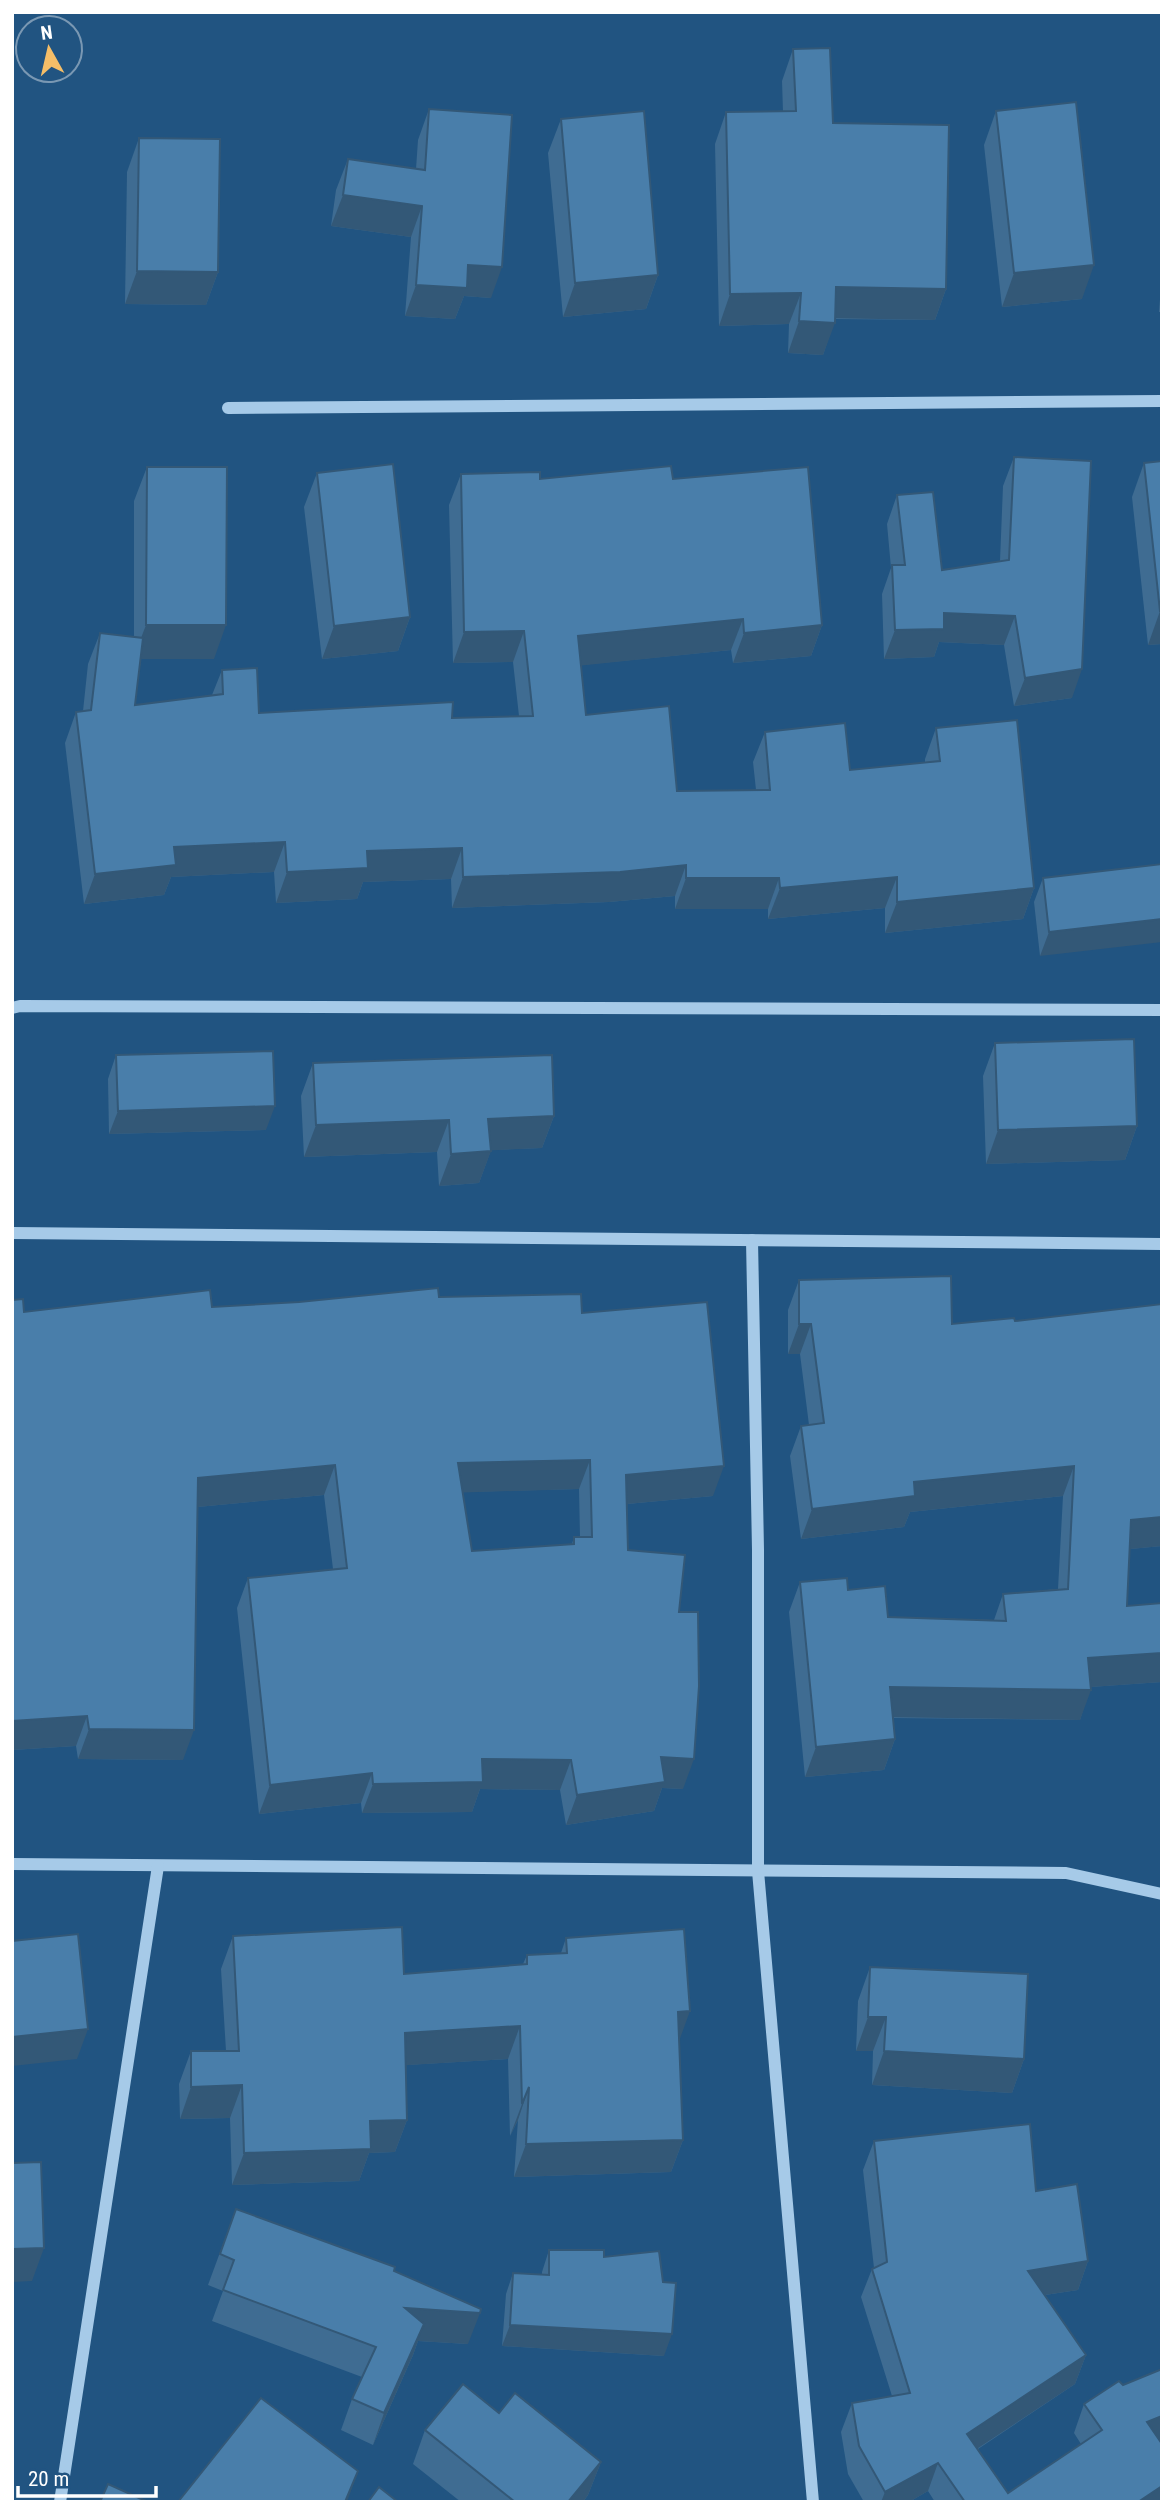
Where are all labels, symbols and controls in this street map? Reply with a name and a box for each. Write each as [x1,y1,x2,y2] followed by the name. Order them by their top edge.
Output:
[14,14,84,84] north arrow
[39,20,54,45] text: N
[18,2454,156,2498] scale bar
[28,2467,69,2491] text: 20 m

